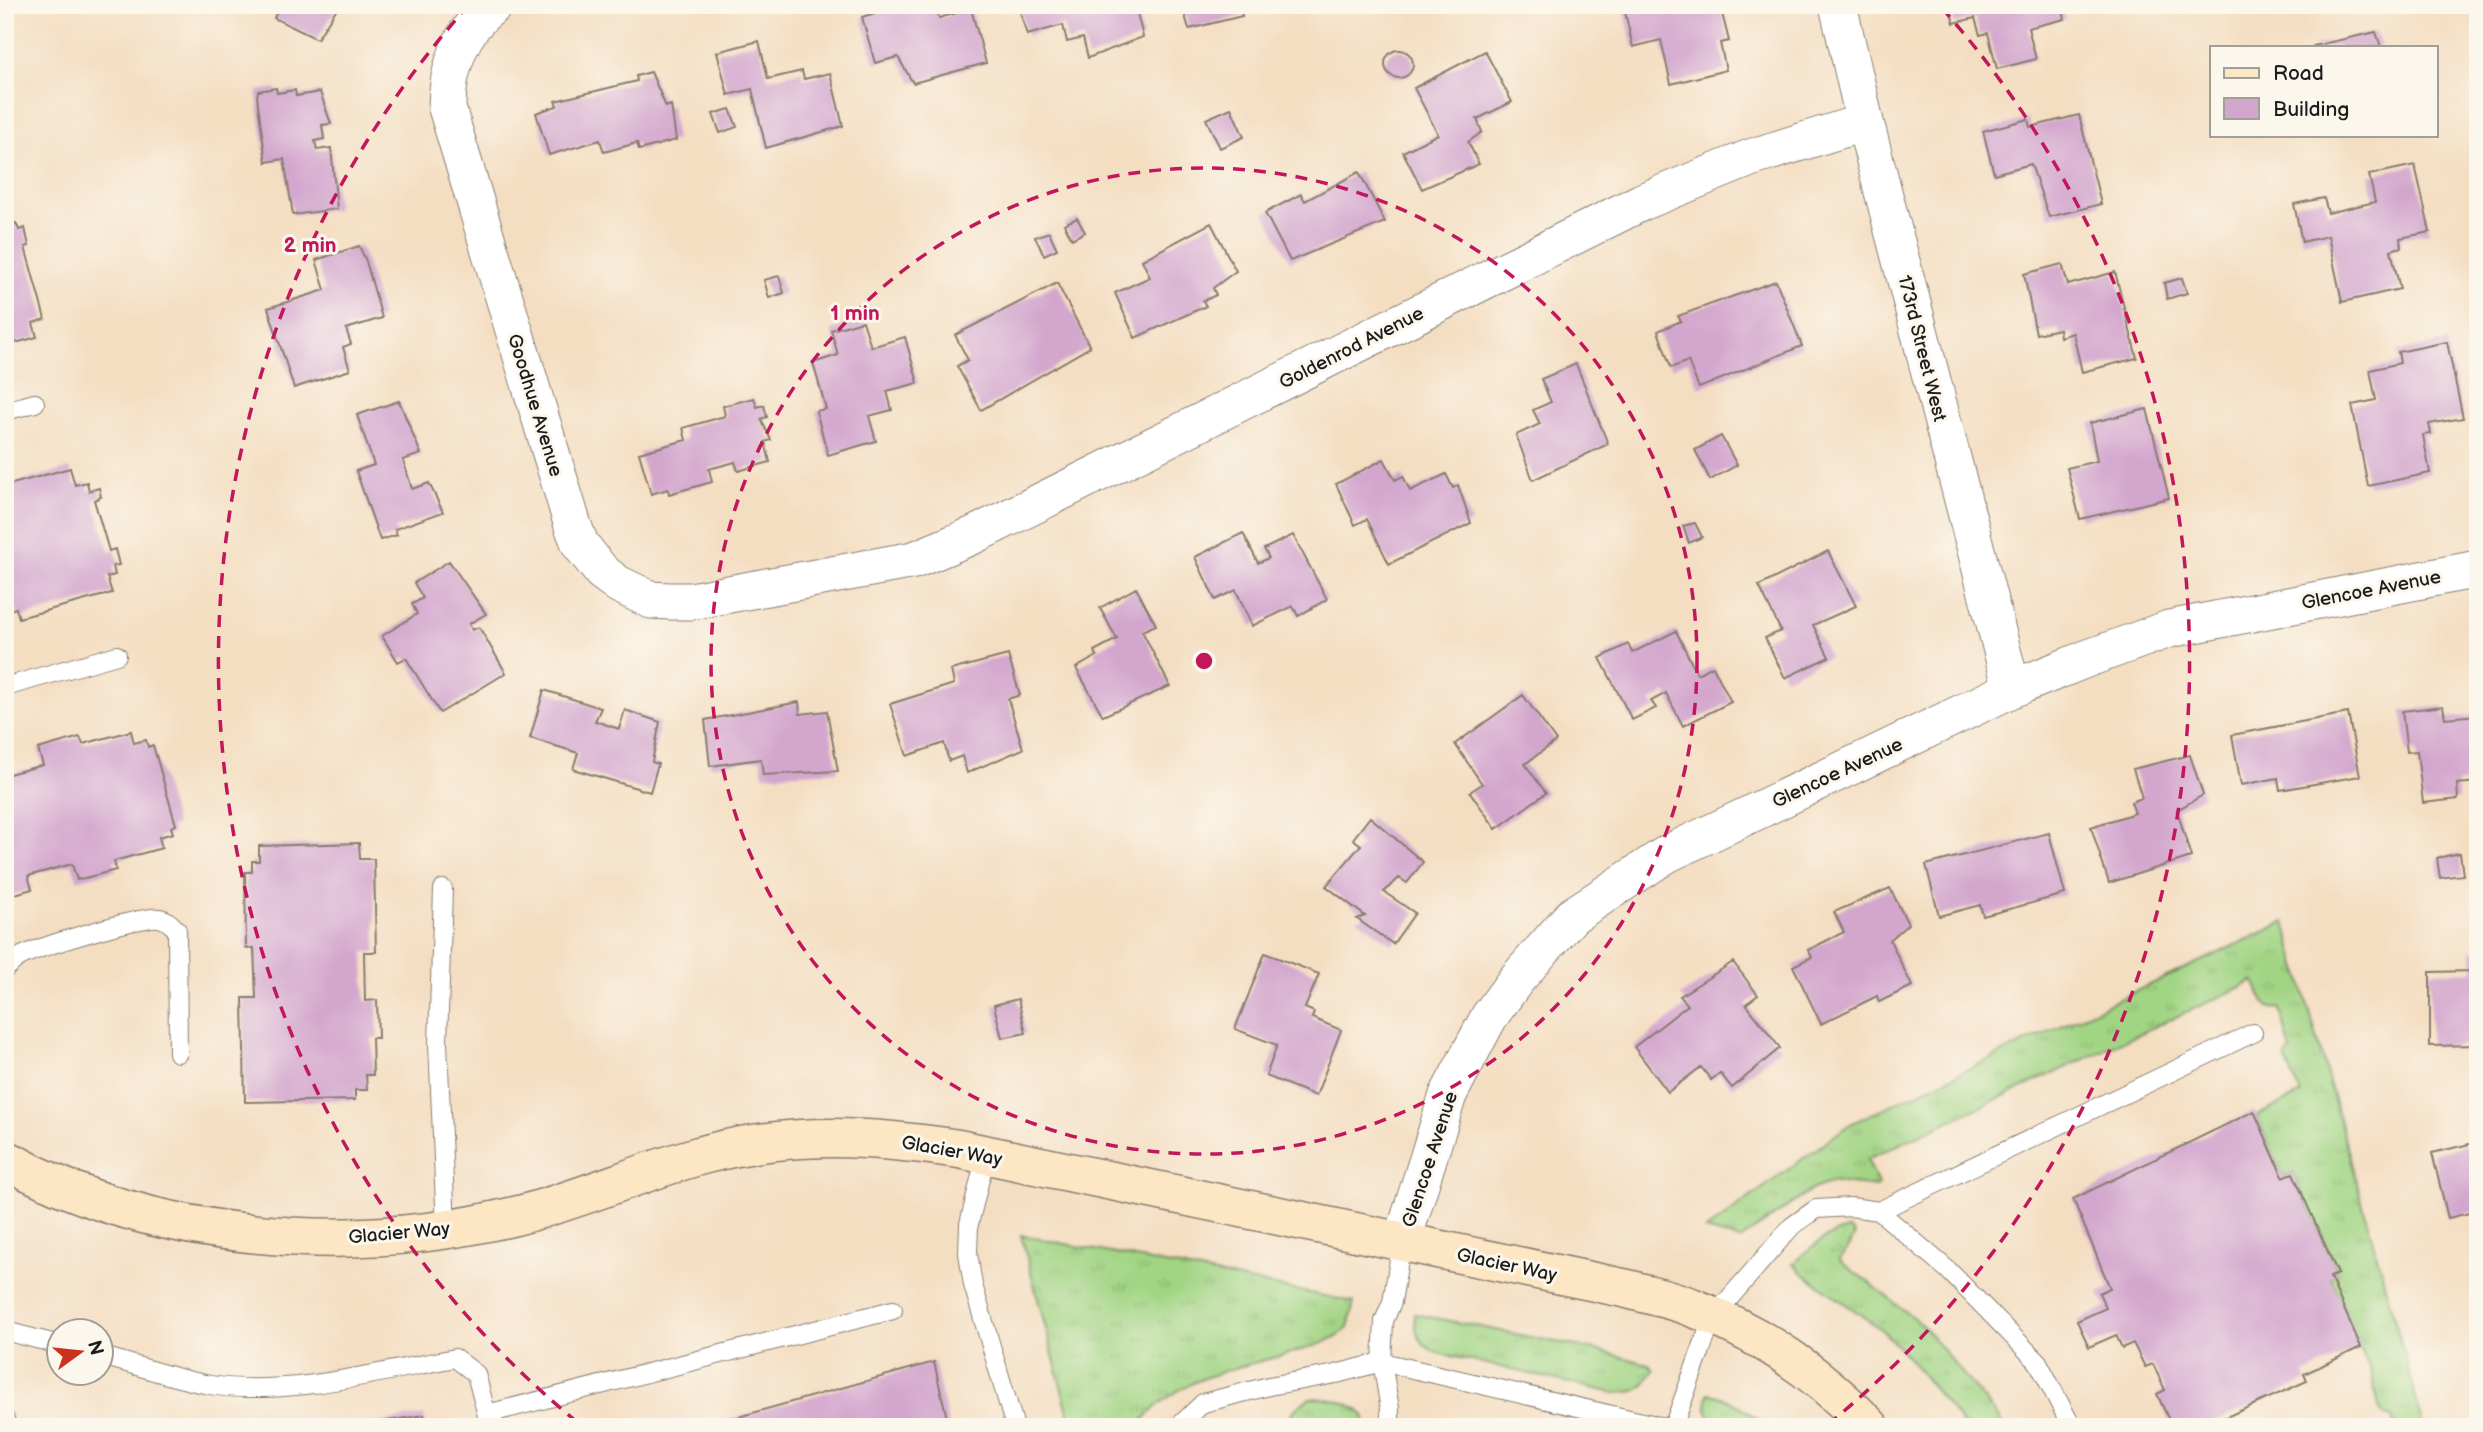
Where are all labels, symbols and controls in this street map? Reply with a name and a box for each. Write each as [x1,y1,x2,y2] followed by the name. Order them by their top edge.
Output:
[2210,46,2438,136] legend
[2273,61,2324,86] text: Road
[2273,97,2349,122] text: Building
[283,233,337,258] text: 2 min
[1892,273,1951,424] street label: 173rd Street West
[830,301,880,326] text: 1 min
[1276,302,1428,395] street label: Goldenrod Avenue
[502,331,567,480] street label: Goodhue Avenue
[2300,566,2443,615] street label: Glencoe Avenue
[1192,649,1216,673] centre of rings
[1769,733,1907,814] street label: Glencoe Avenue
[1398,1089,1463,1230] street label: Glencoe Avenue
[900,1131,1004,1172] street label: Glacier Way
[347,1218,451,1249] street label: Glacier Way
[1455,1244,1559,1287] street label: Glacier Way
[46,1316,116,1386] north arrow
[82,1338,108,1358] text: N

